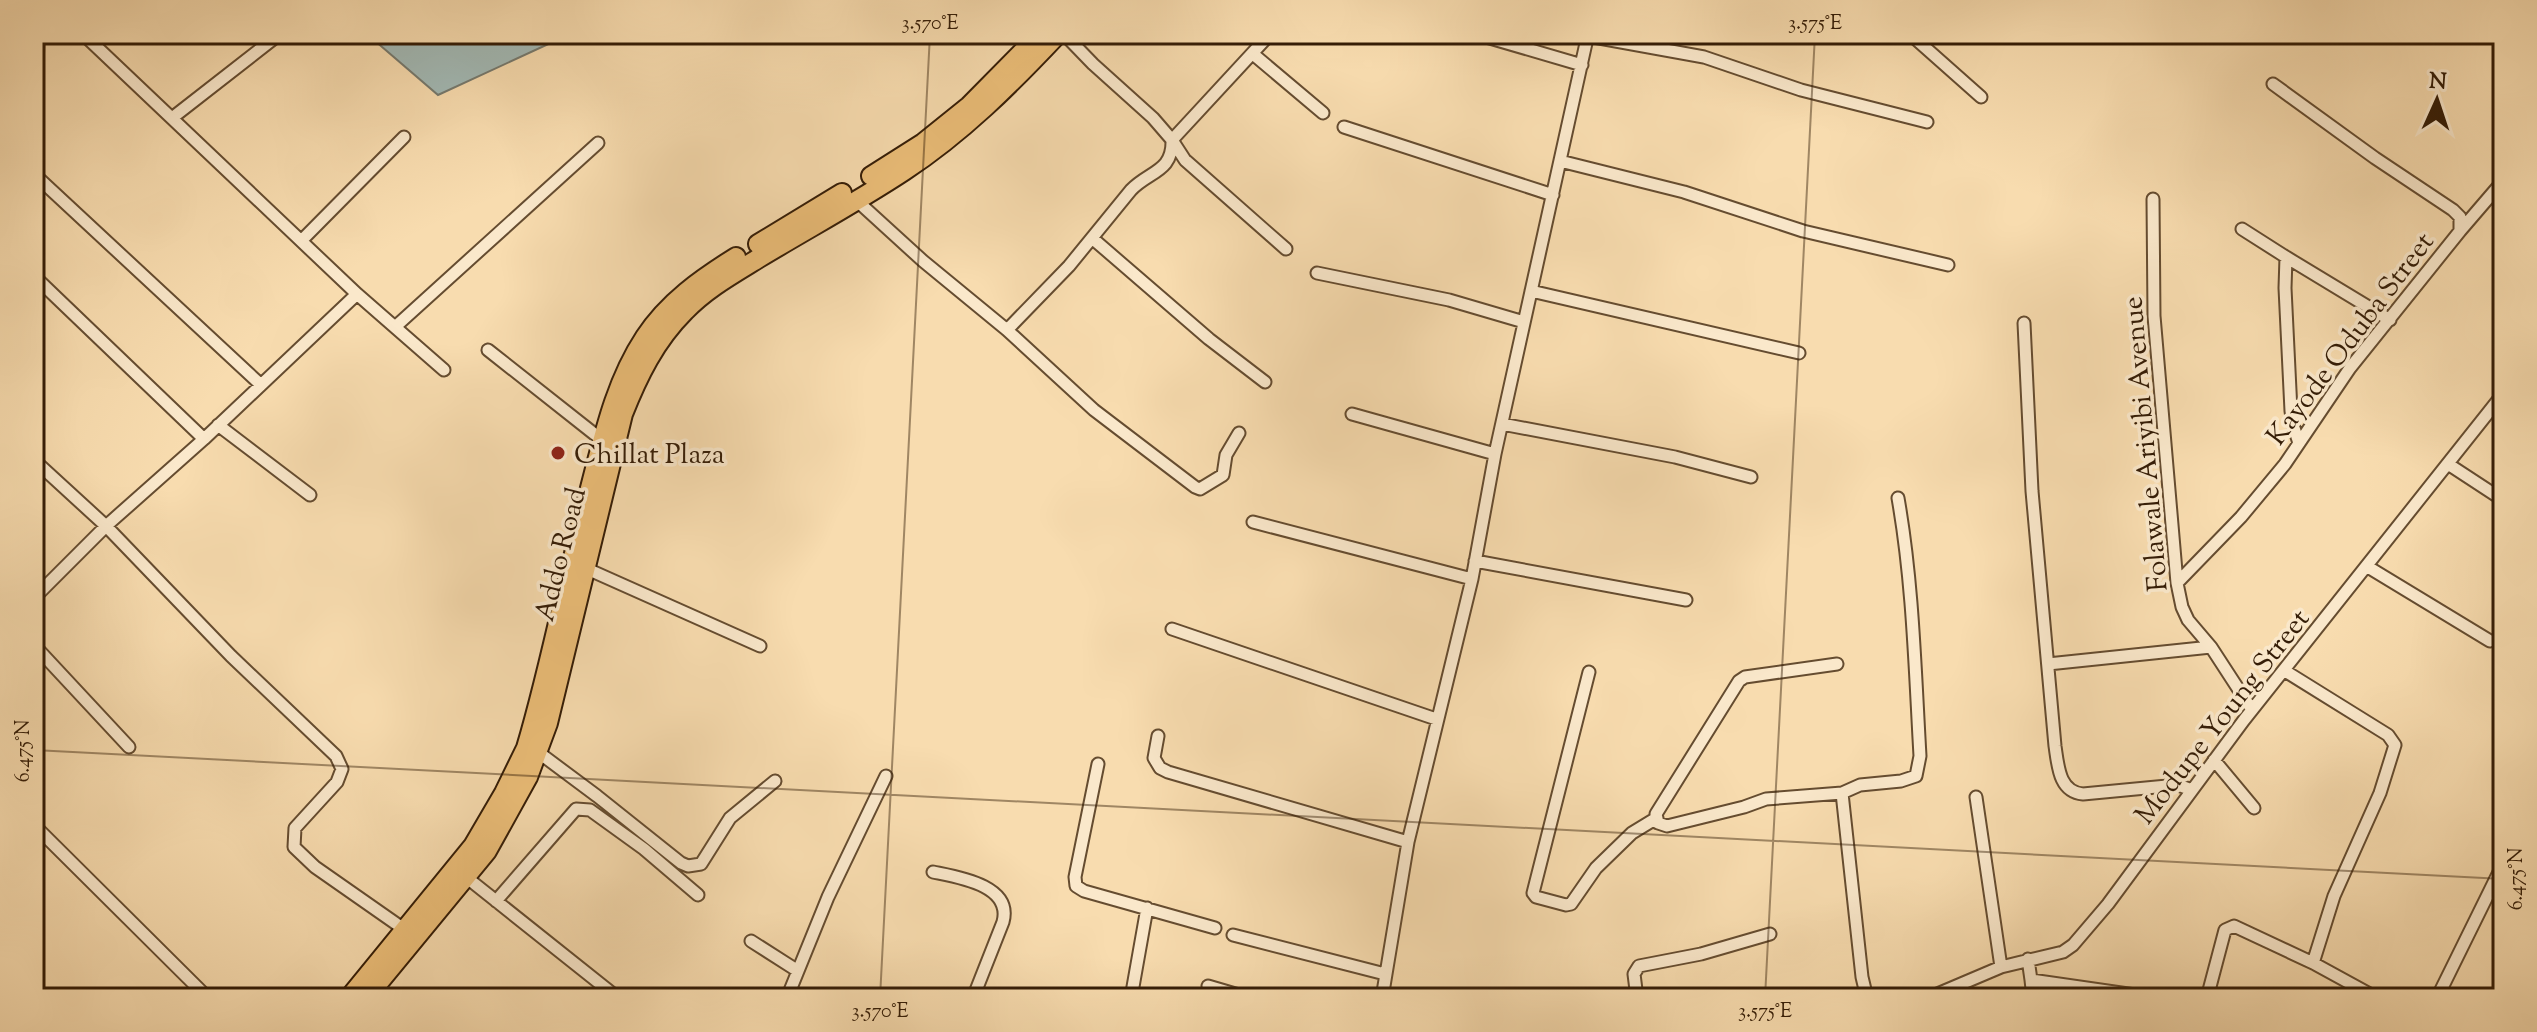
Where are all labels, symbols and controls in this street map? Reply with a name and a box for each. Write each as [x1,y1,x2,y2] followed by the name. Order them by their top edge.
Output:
[901,10,959,39] text: 3.570°E
[1788,10,1842,39] text: 3.575°E
[2397,60,2477,140] north arrow
[2428,67,2448,99] text: N
[2258,224,2445,455] street label: Kayode Oduba Street
[2114,295,2180,593] street label: Folawale Ariyibi Avenue
[574,436,725,476] place label: Chillat Plaza
[549,444,567,462] marker: Chillat Plaza
[526,483,598,626] street label: Addo Road
[2126,601,2321,834] street label: Modupe Young Street
[10,720,39,782] text: 6.475°N
[2503,848,2532,910] text: 6.475°N
[851,998,909,1027] text: 3.570°E
[1738,998,1792,1027] text: 3.575°E

